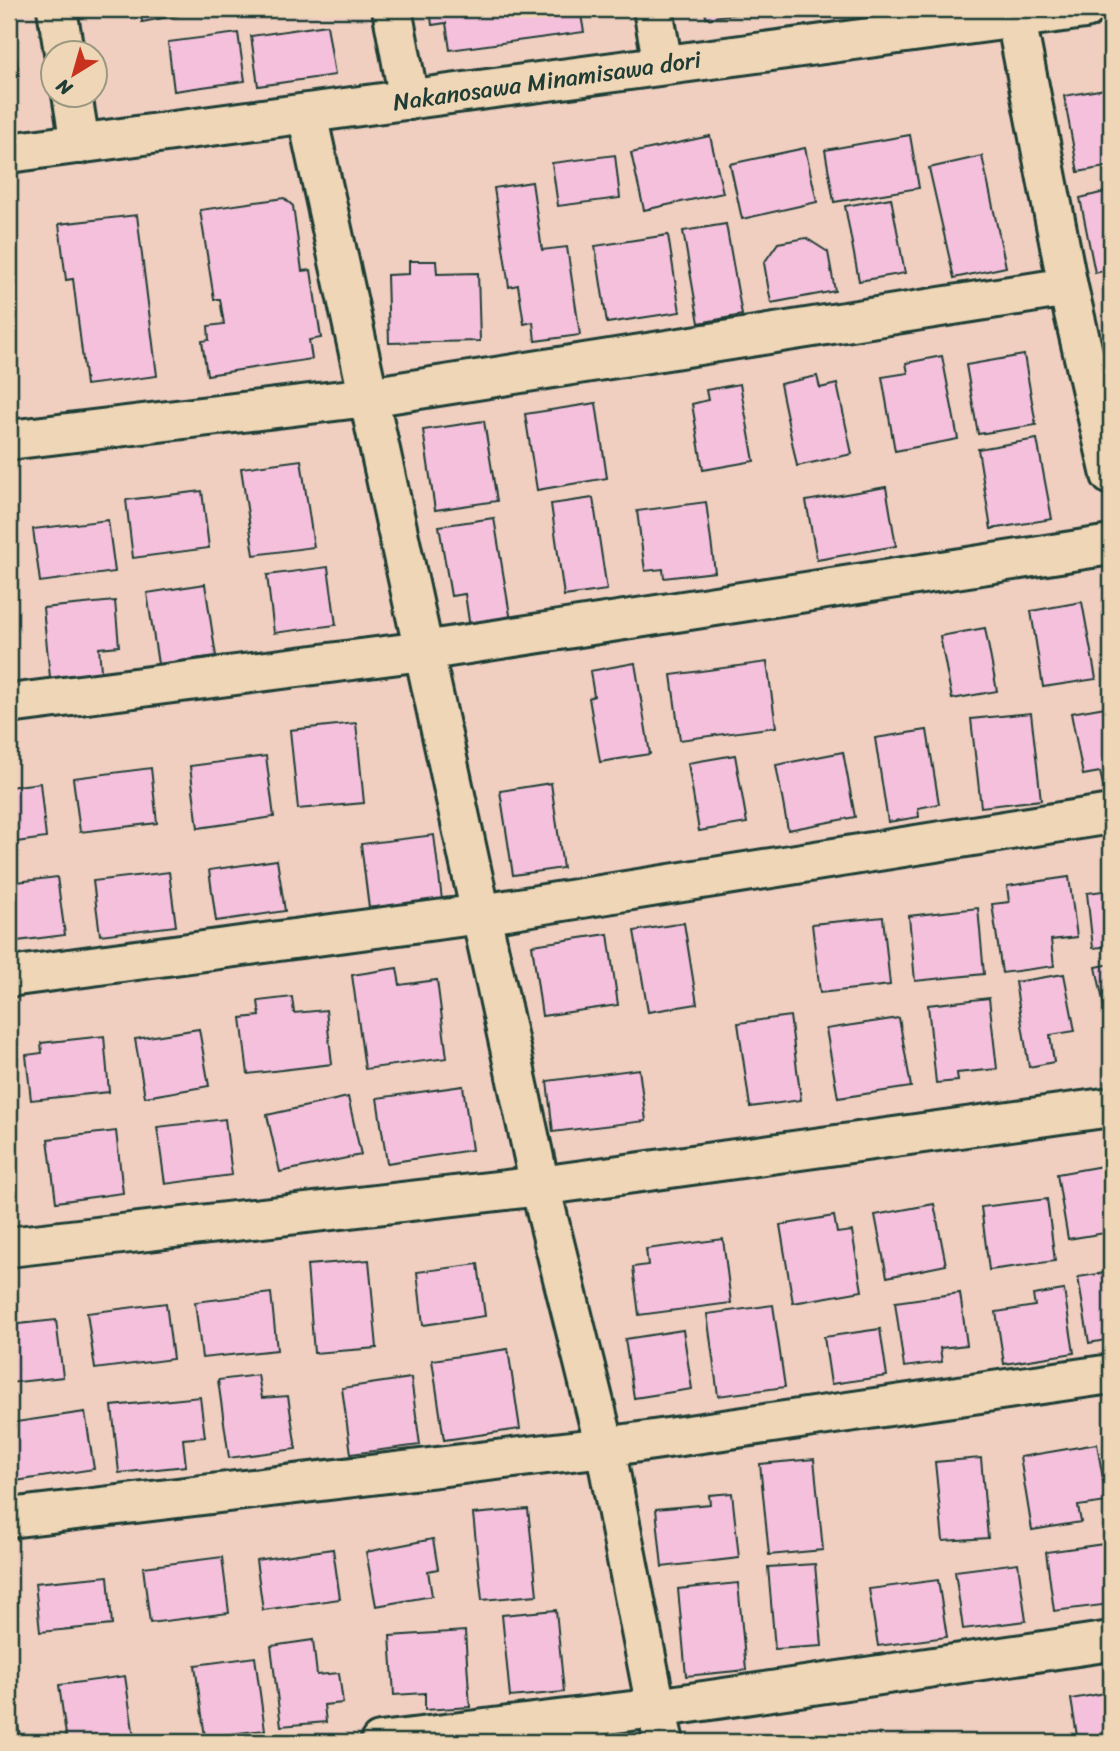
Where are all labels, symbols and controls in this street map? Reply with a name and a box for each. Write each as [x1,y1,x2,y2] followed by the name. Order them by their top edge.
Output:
[38,38,108,108] north arrow
[390,39,704,123] street label: Nakanosawa Minamisawa dori
[48,70,80,105] text: N

